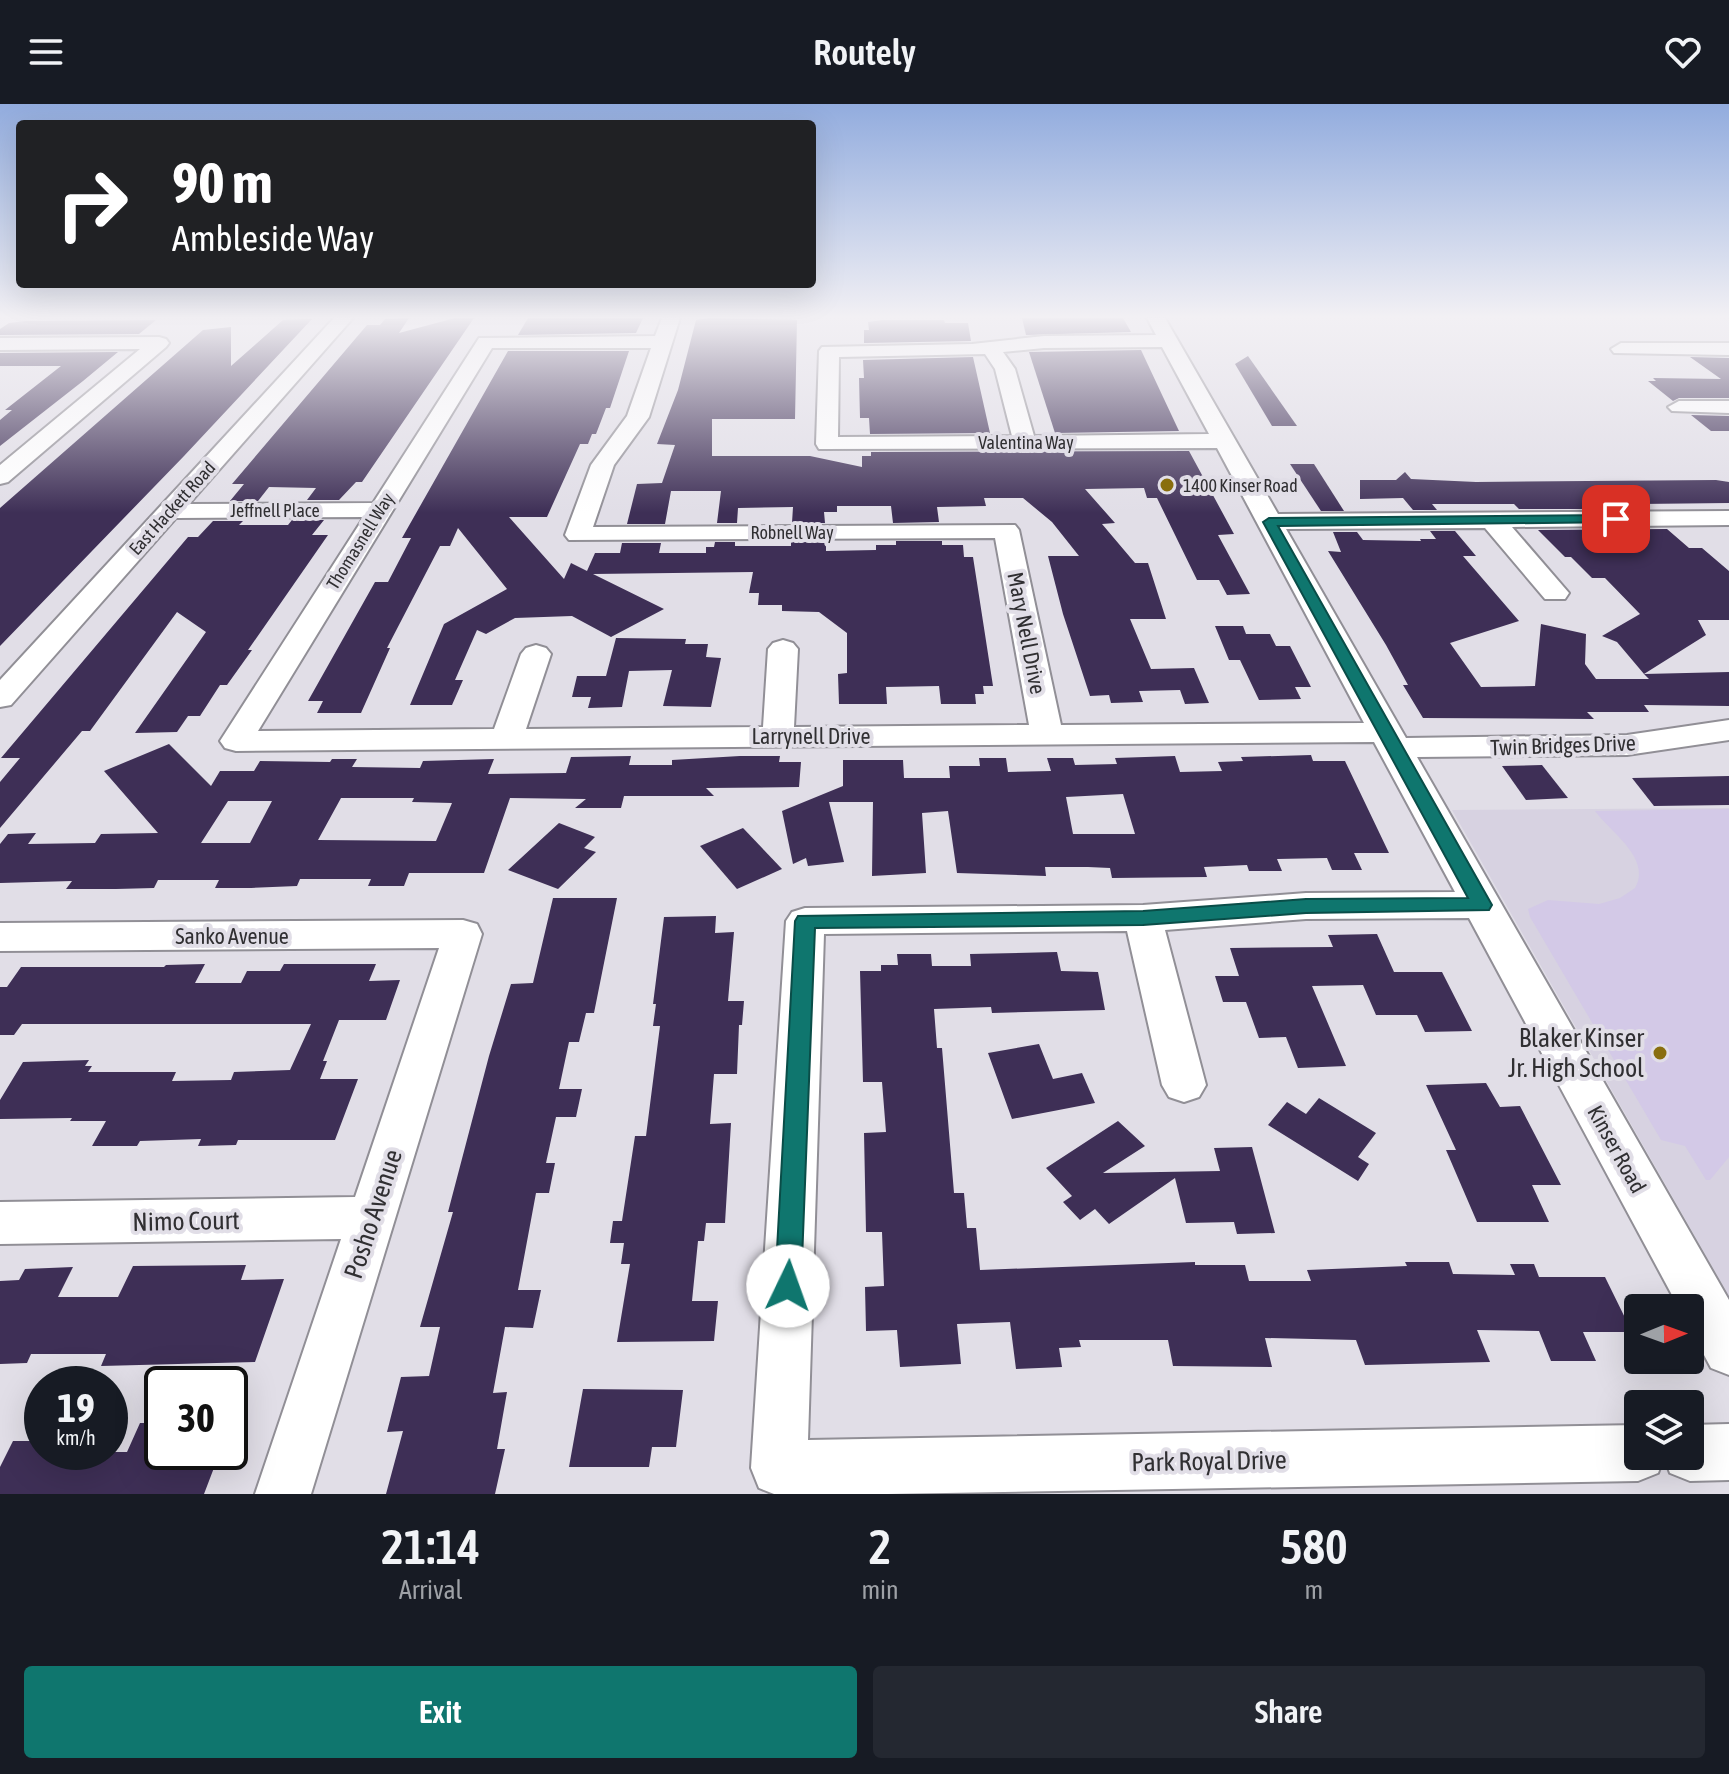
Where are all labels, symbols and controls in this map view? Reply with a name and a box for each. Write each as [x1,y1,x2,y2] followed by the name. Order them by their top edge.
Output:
[24,30,68,74] icon: menu
[1661,30,1705,74] icon: heart
[813,31,916,73] text: Routely
[172,151,273,215] text: 90 m
[40,152,144,256] icon: right
[172,217,374,259] text: Ambleside Way
[978,432,1074,453] street label: Valentina Way
[125,457,219,559] street label: East Hackett Road
[1183,475,1298,496] place label: 1400 Kinser Road
[1158,476,1176,494] marker: 1400 Kinser Road
[1582,485,1650,553] pin
[322,489,398,593] street label: Thomasnell Way
[1594,497,1638,541] icon: arrive
[230,500,320,521] street label: Jeffnell Place
[750,522,834,543] street label: Robnell Way
[1002,570,1052,696] street label: Mary Nell Drive
[752,723,870,749] street label: Larrynell Drive
[1490,729,1636,761] street label: Twin Bridges Drive
[175,923,289,949] street label: Sanko Avenue
[1508,1023,1644,1083] place label: Blaker Kinser Jr. High School
[1651,1044,1669,1062] marker: Blaker Kinser Jr. High School
[1582,1101,1652,1197] street label: Kinser Road
[338,1146,408,1282] street label: Posho Avenue
[132,1205,240,1237] street label: Nimo Court
[746,1244,830,1328] position arrow
[1624,1294,1704,1374] north arrow
[1624,1294,1704,1470] map controls
[144,1366,248,1470] speed limit sign: 30
[57,1385,95,1430] text: 19
[1624,1390,1704,1470] button: layers
[56,1426,96,1449] text: km/h
[1131,1445,1287,1477] street label: Park Royal Drive
[381,1519,480,1574] text: 21:14
[869,1519,891,1574] text: 2
[1280,1519,1348,1574] text: 580
[399,1575,462,1605] text: Arrival
[861,1575,899,1605] text: min
[1304,1575,1323,1605] text: m
[24,1666,857,1758] button: Exit
[873,1666,1705,1758] button: Share

